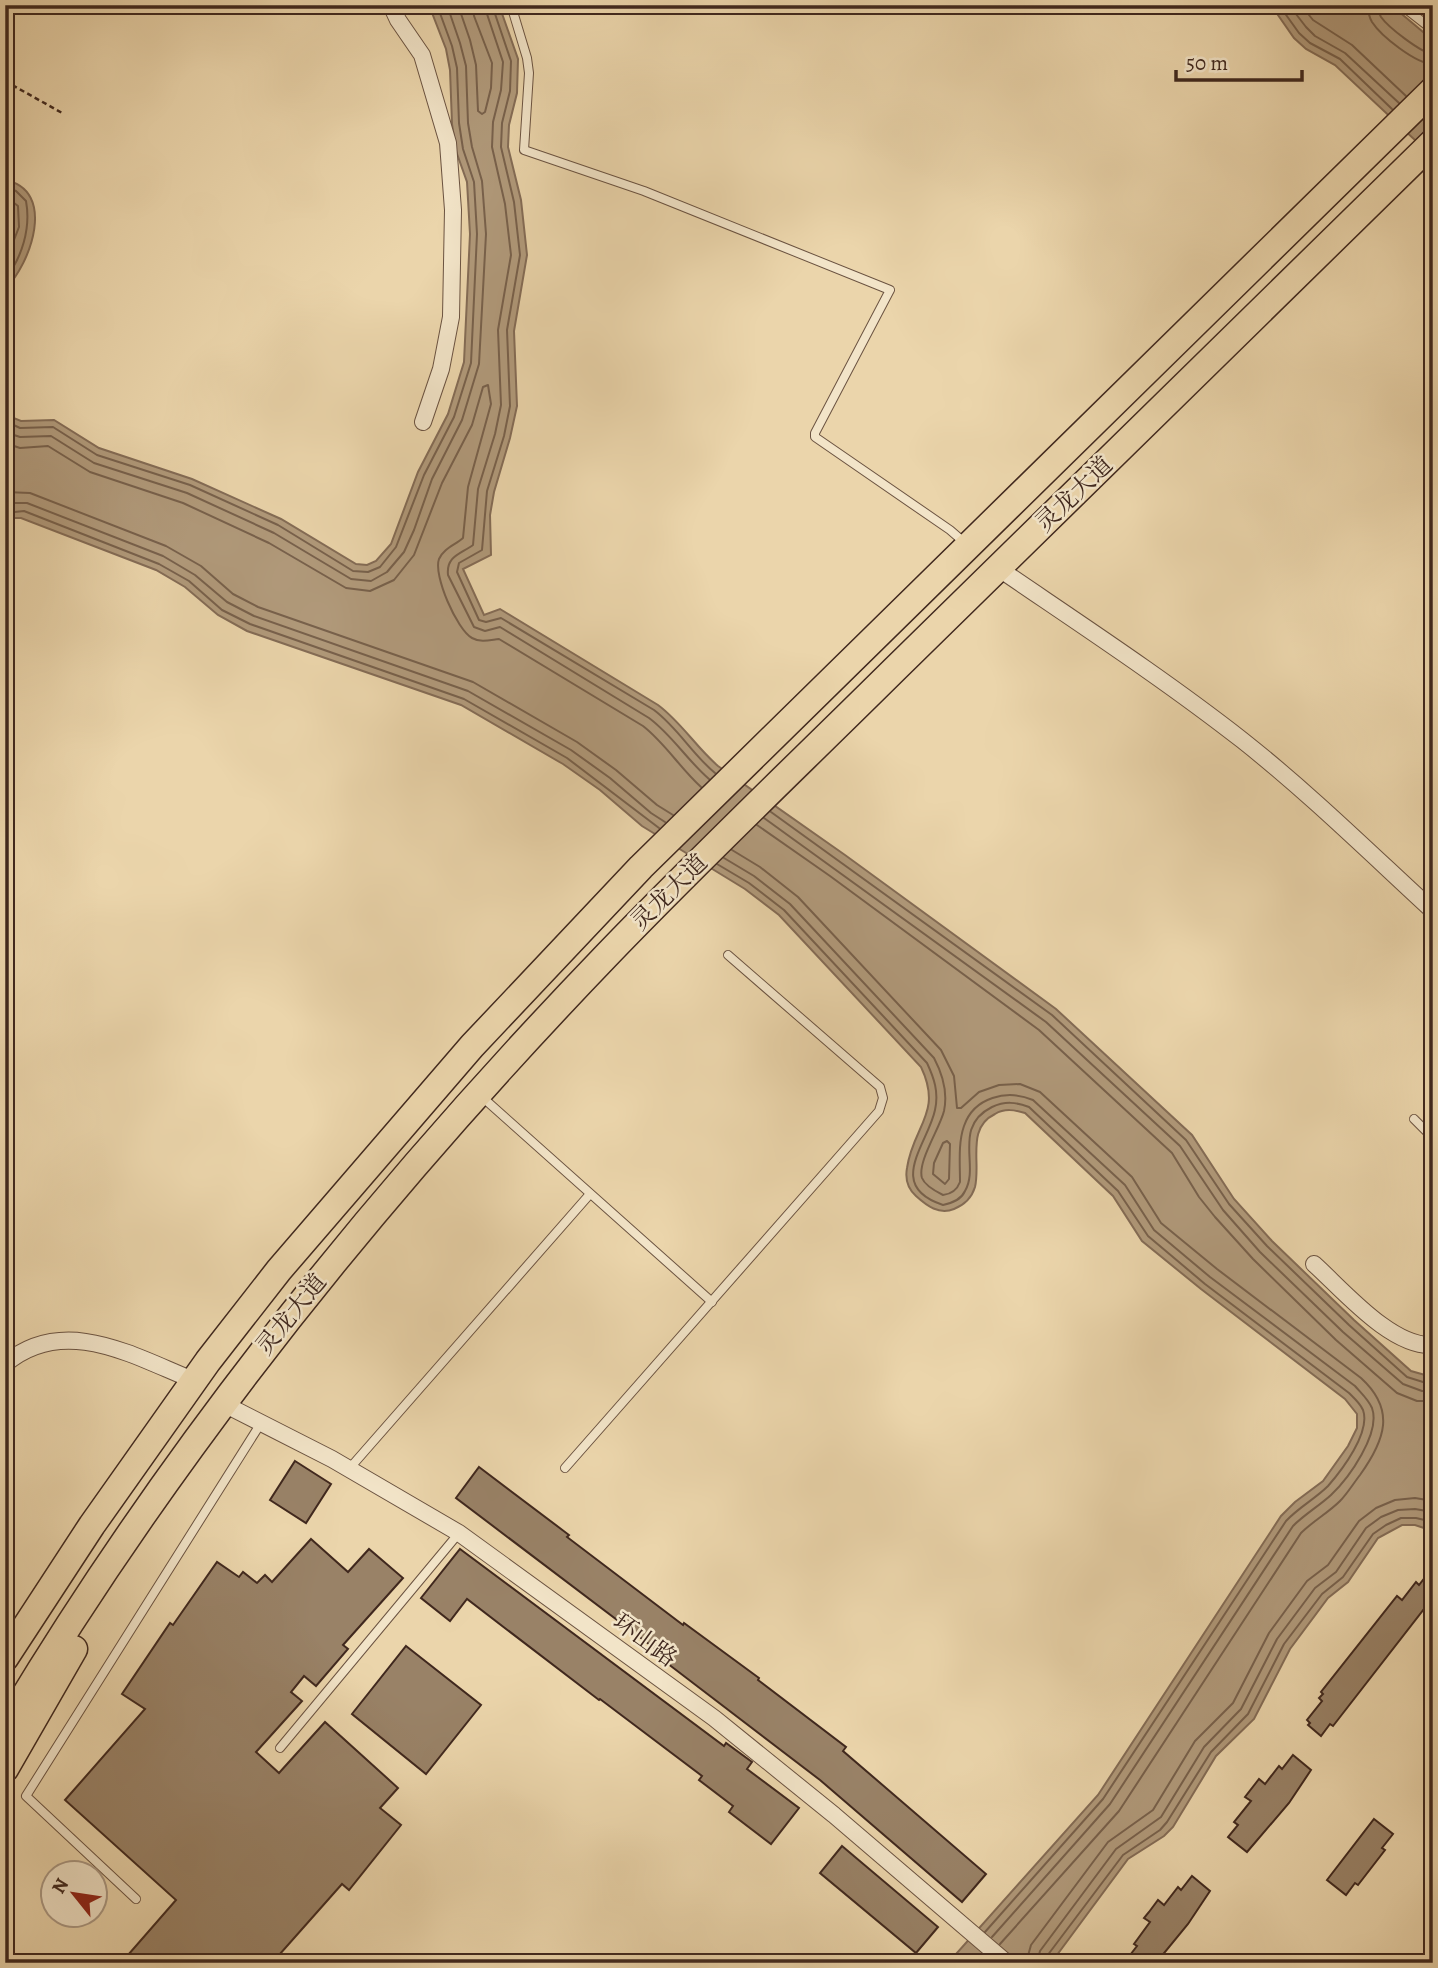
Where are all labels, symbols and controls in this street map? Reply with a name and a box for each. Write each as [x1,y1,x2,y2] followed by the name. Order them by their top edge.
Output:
[1176,38,1302,82] scale bar
[1186,49,1228,77] text: 50 m
[1028,449,1120,539] street label: 灵龙大道
[624,847,714,937] street label: 灵龙大道
[248,1267,334,1361] street label: 灵龙大道
[606,1606,684,1674] street label: 环山路
[38,1860,108,1930] north arrow
[45,1873,75,1898] text: N

